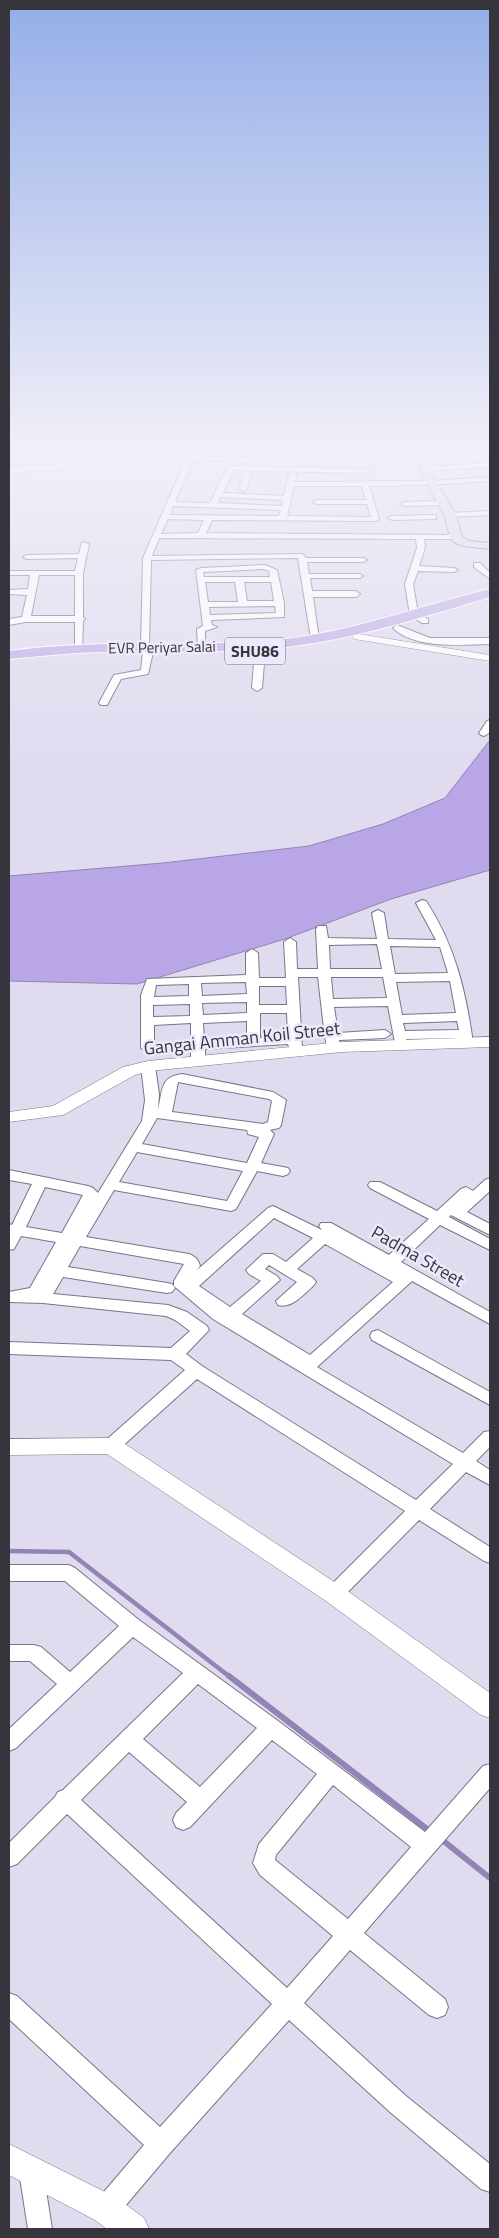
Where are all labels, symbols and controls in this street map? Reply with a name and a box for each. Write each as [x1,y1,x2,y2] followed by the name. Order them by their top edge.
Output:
[108,635,216,659] street label: EVR Periyar Salai
[225,637,285,664] road number: SHU86
[142,1014,342,1062] street label: Gangai Amman Koil Street
[366,1218,470,1294] street label: Padma Street

